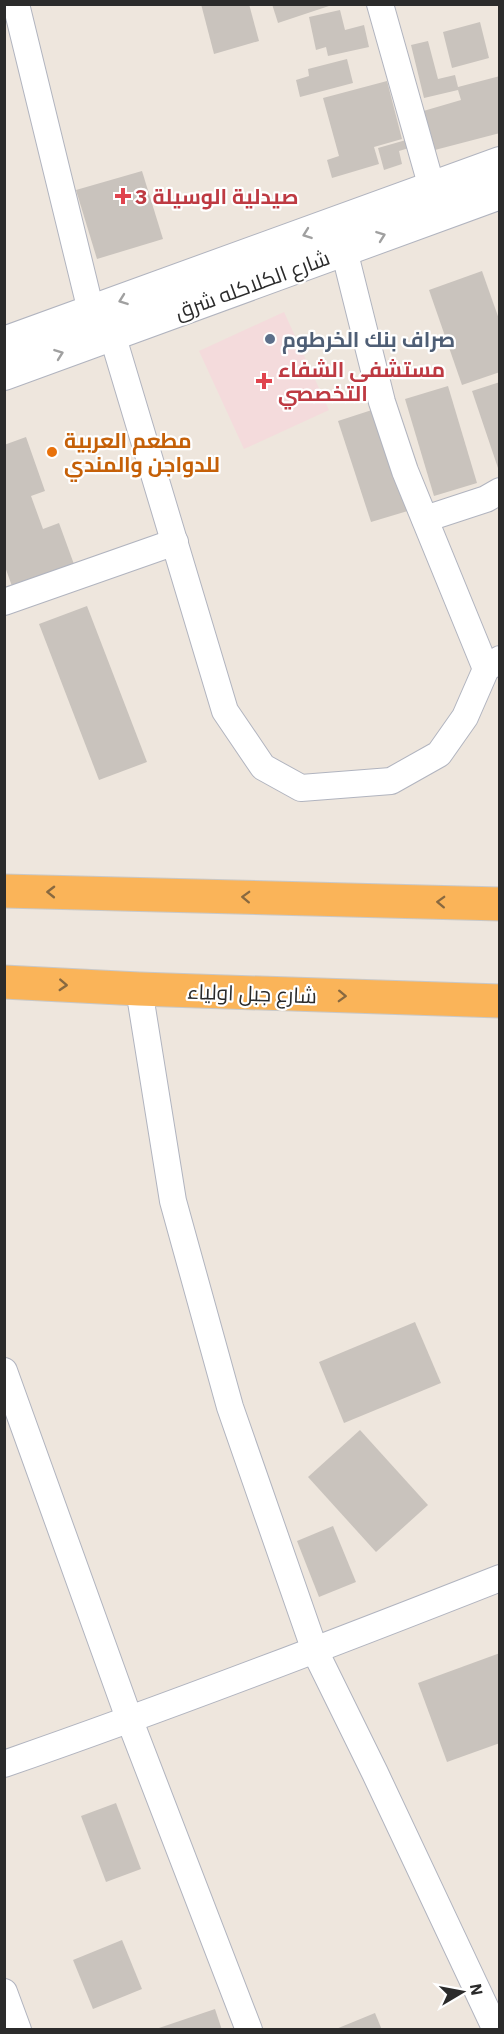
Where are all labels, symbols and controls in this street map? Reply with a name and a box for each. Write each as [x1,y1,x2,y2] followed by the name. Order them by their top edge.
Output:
[135,182,299,210] place label: صيدلية الوسيلة 3
[116,189,130,203] marker: صيدلية الوسيلة 3
[302,226,312,239] one-way arrow
[375,231,385,244] one-way arrow
[171,243,334,326] street label: شارع الكلاكله شرق
[118,292,129,305] one-way arrow
[282,325,455,354] place label: صراف بنك الخرطوم
[263,332,277,346] marker: صراف بنك الخرطوم
[53,349,64,361] one-way arrow
[278,355,445,410] place label: مستشفى الشفاء التخصصي
[255,372,273,390] marker: مستشفى الشفاء التخصصي
[64,426,220,482] place label: مطعم العربية للدواجن والمندي
[45,445,59,459] marker: مطعم العربية للدواجن والمندي
[47,885,56,898] one-way arrow
[242,890,251,903] one-way arrow
[437,896,446,908] one-way arrow
[187,977,317,1010] street label: شارع جبل اولياء
[58,979,67,992] one-way arrow
[337,990,346,1002] one-way arrow
[432,1962,492,2022] north arrow
[466,1982,488,1997] text: N

